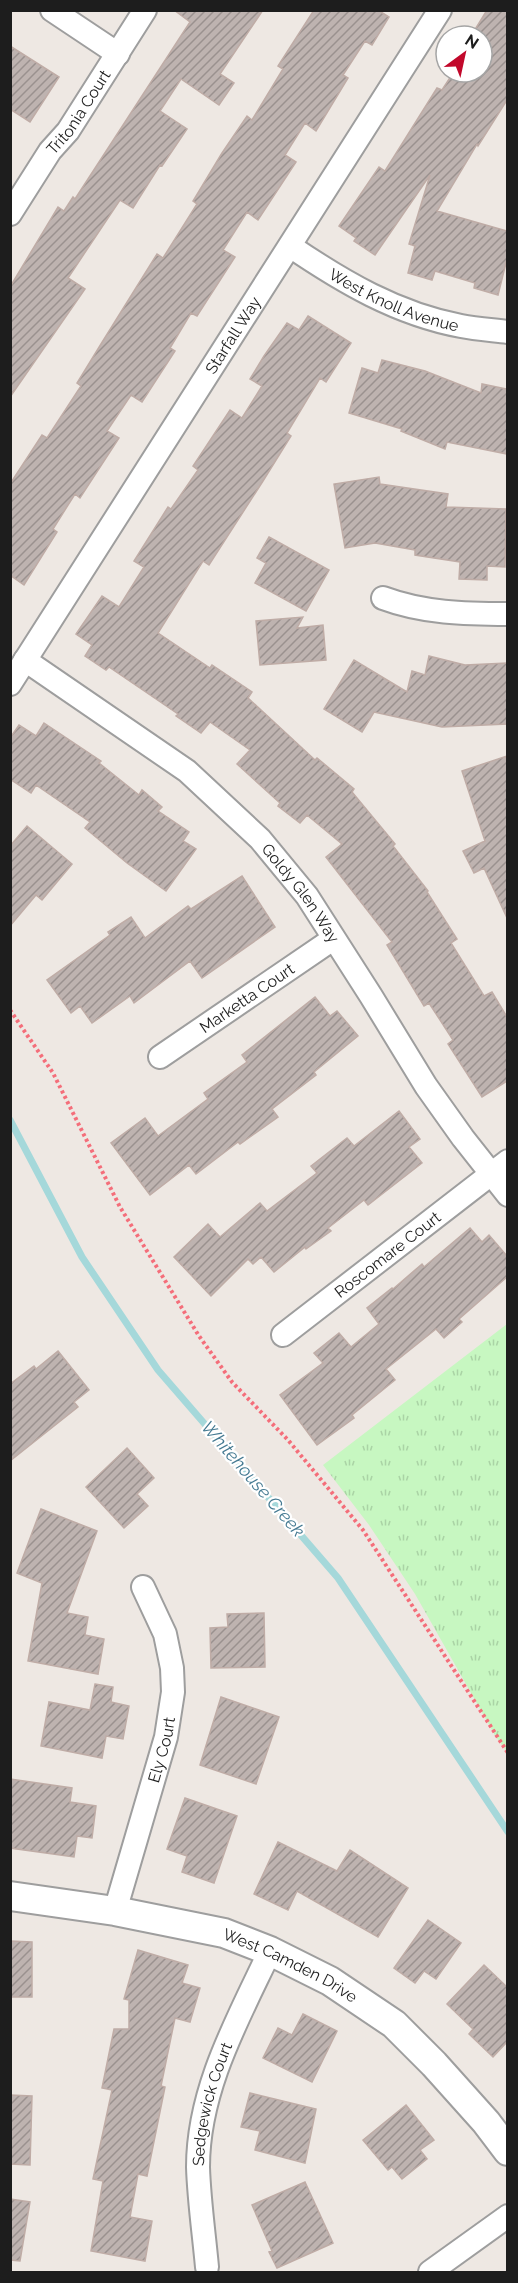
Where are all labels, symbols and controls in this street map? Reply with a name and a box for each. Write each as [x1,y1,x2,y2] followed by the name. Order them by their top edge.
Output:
[434,24,494,84] north arrow
[462,31,482,53] text: N
[43,66,115,158] street label: Tritonia Court
[325,265,460,335] street label: West Knoll Avenue
[201,293,265,378] street label: Starfall Way
[258,840,344,947] street label: Goldy Glen Way
[196,959,298,1037] street label: Marketta Court
[331,1207,445,1302] street label: Roscomare Court
[197,1416,310,1541] water label: Whitehouse Creek
[144,1715,179,1785] street label: Ely Court
[220,1925,361,2007] street label: West Camden Drive
[189,2039,236,2166] street label: Sedgewick Court

